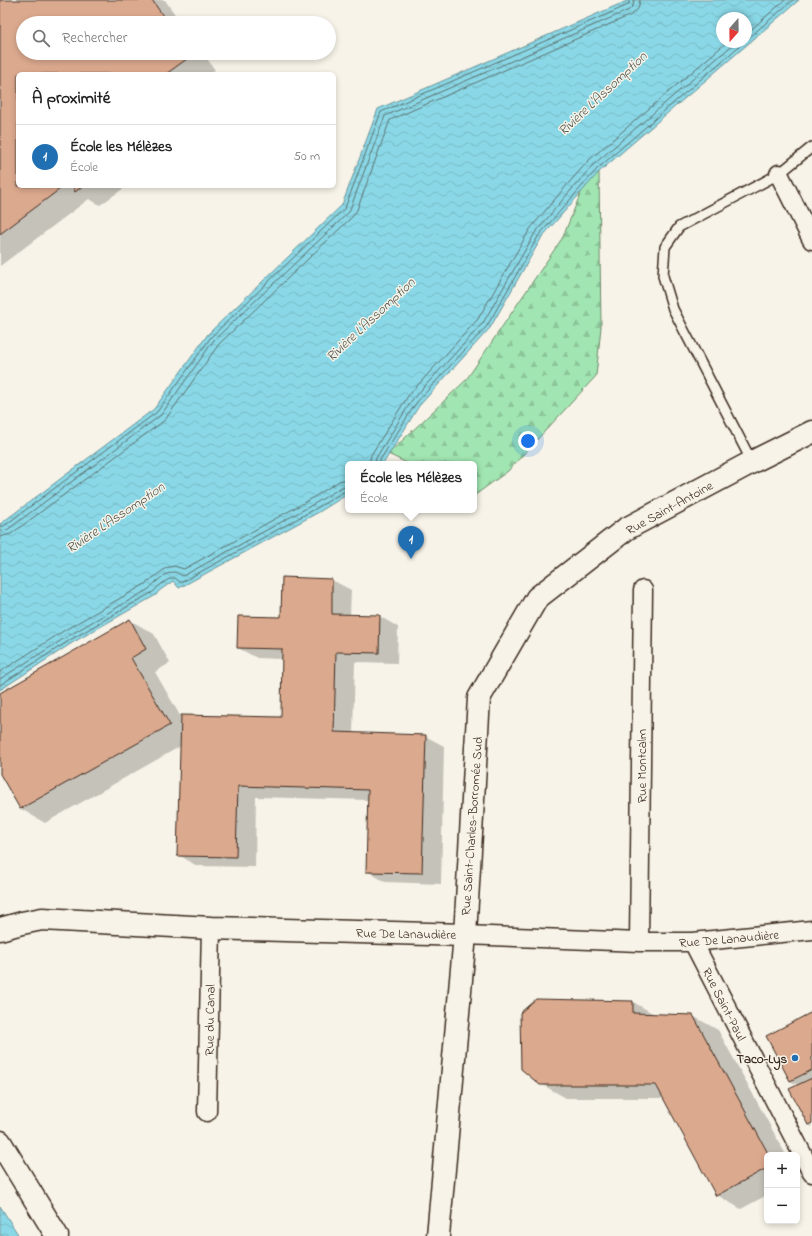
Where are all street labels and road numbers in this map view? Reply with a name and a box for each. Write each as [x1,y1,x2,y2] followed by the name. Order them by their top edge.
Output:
[623,476,717,540] street label: Rue Saint-Antoine
[633,729,652,803] street label: Rue Montcalm
[457,735,488,916] street label: Rue Saint-Charles-Borromée Sud
[356,924,456,945] street label: Rue De Lanaudière
[678,926,780,953] street label: Rue De Lanaudière
[697,965,750,1045] street label: Rue Saint-Paul
[200,984,221,1056] street label: Rue du Canal

